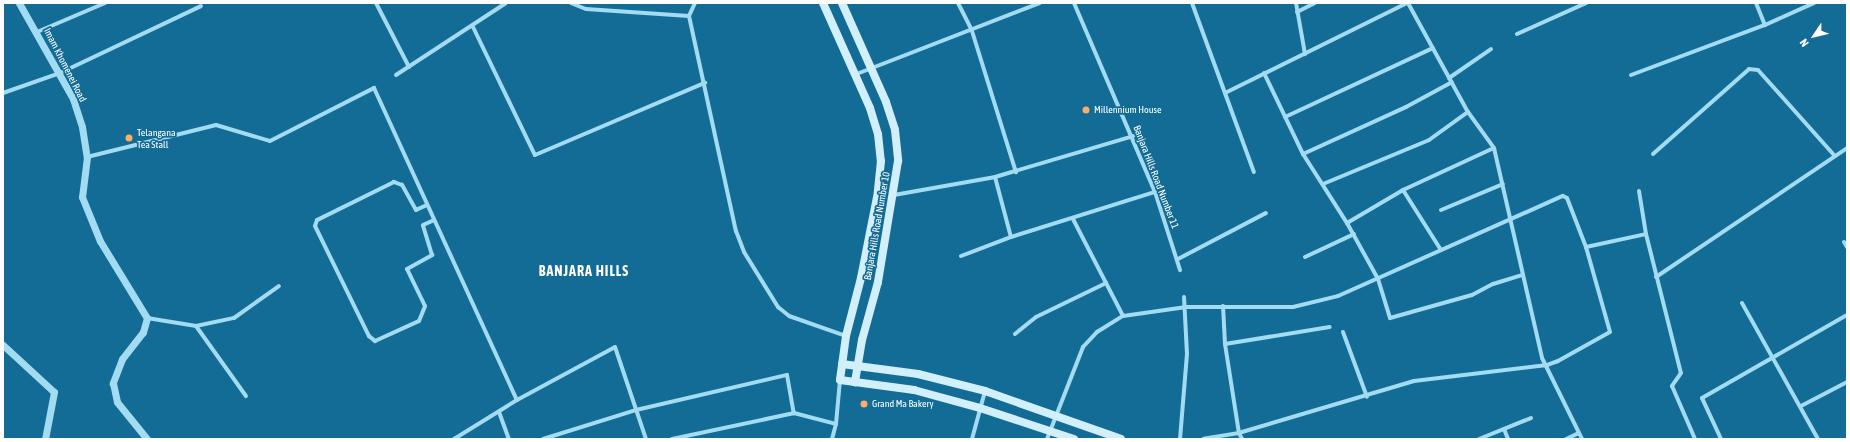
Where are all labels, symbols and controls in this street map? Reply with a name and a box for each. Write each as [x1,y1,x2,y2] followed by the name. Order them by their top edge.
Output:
[1794,16,1834,56] north arrow
[41,26,89,104] street label: Imam Khomenei Road
[1797,37,1811,49] text: N
[1094,104,1162,116] place label: Millennium House
[1081,105,1091,115] marker: Millennium House
[1131,124,1181,230] street label: Banjara Hills Road Number 11
[137,126,176,150] place label: Telangana Tea Stall
[124,133,134,143] marker: Telangana Tea Stall
[862,171,892,281] street label: Banjara Hills Road Number 10
[539,263,629,279] district label: BANJARA HILLS
[872,398,934,410] place label: Grand Ma Bakery
[859,399,869,409] marker: Grand Ma Bakery

